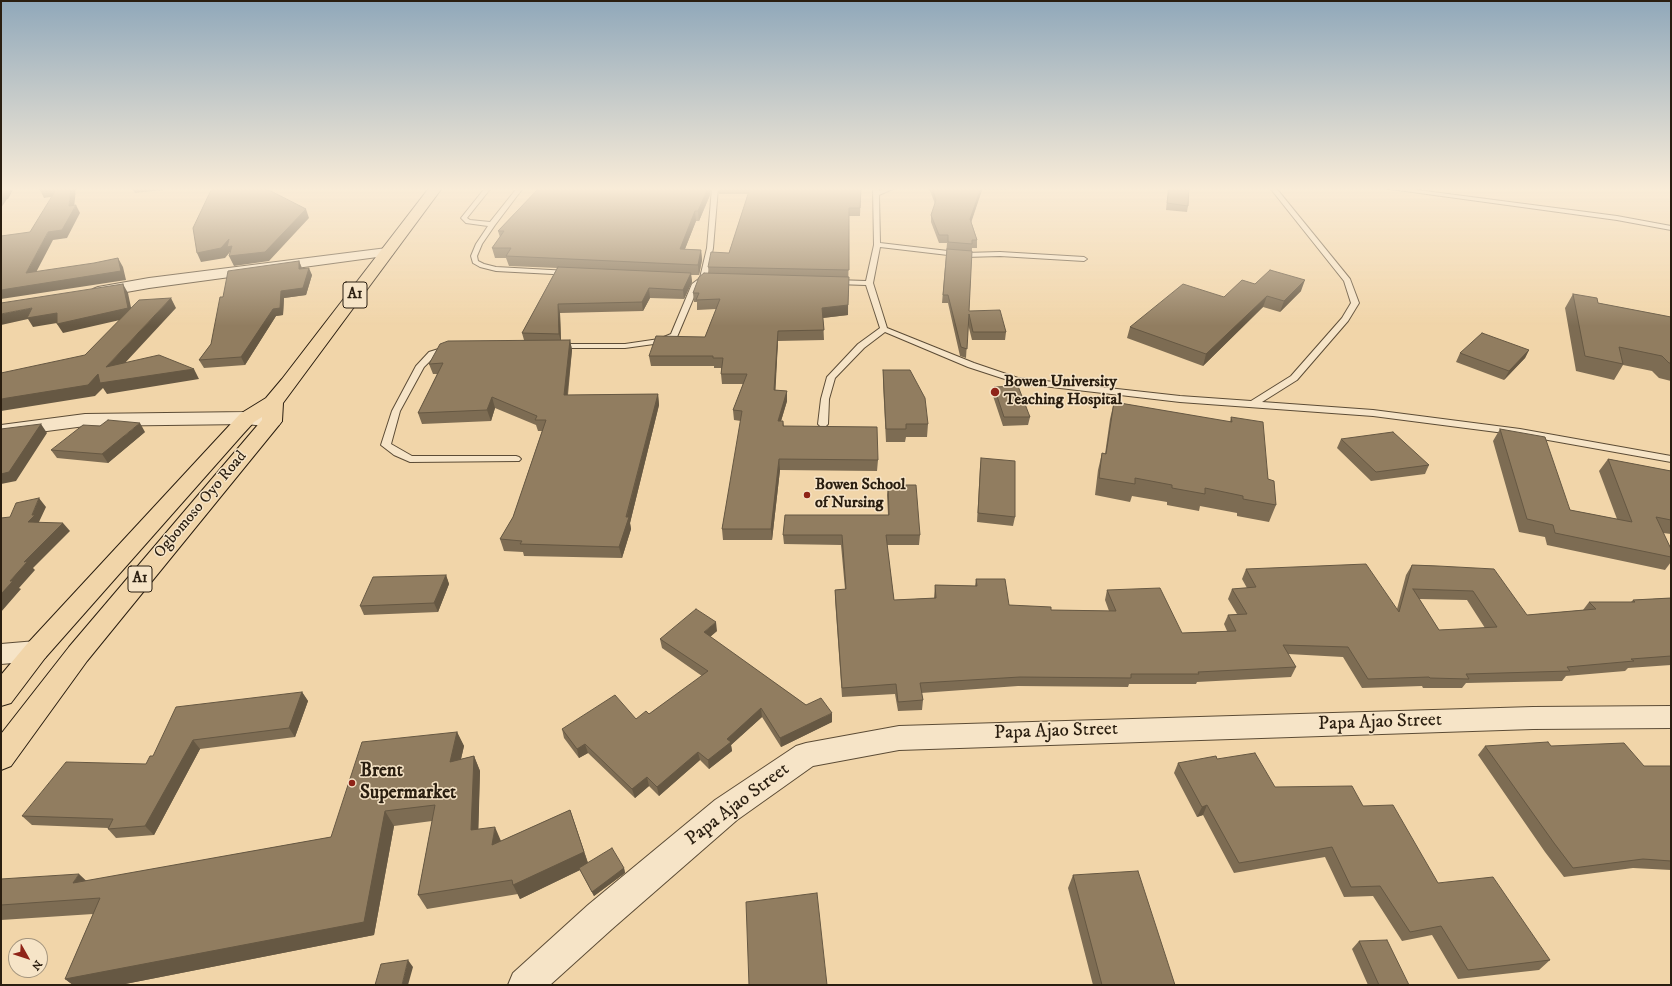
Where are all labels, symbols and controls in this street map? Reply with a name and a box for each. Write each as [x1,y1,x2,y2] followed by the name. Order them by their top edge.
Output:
[343,282,367,308] road number: A1
[1004,373,1122,411] place label: Bowen University Teaching Hospital
[989,386,1001,398] marker: Bowen University Teaching Hospital
[151,448,251,562] street label: Ogbomoso Oyo Road
[815,476,905,514] place label: Bowen School of Nursing
[802,490,812,500] marker: Bowen School of Nursing
[128,566,152,592] road number: A1
[1318,709,1442,737] street label: Papa Ajao Street
[994,718,1118,746] street label: Papa Ajao Street
[682,759,794,851] street label: Papa Ajao Street
[360,761,456,805] place label: Brent Supermarket
[347,778,357,788] marker: Brent Supermarket
[8,938,48,978] north arrow
[28,957,45,973] text: N

